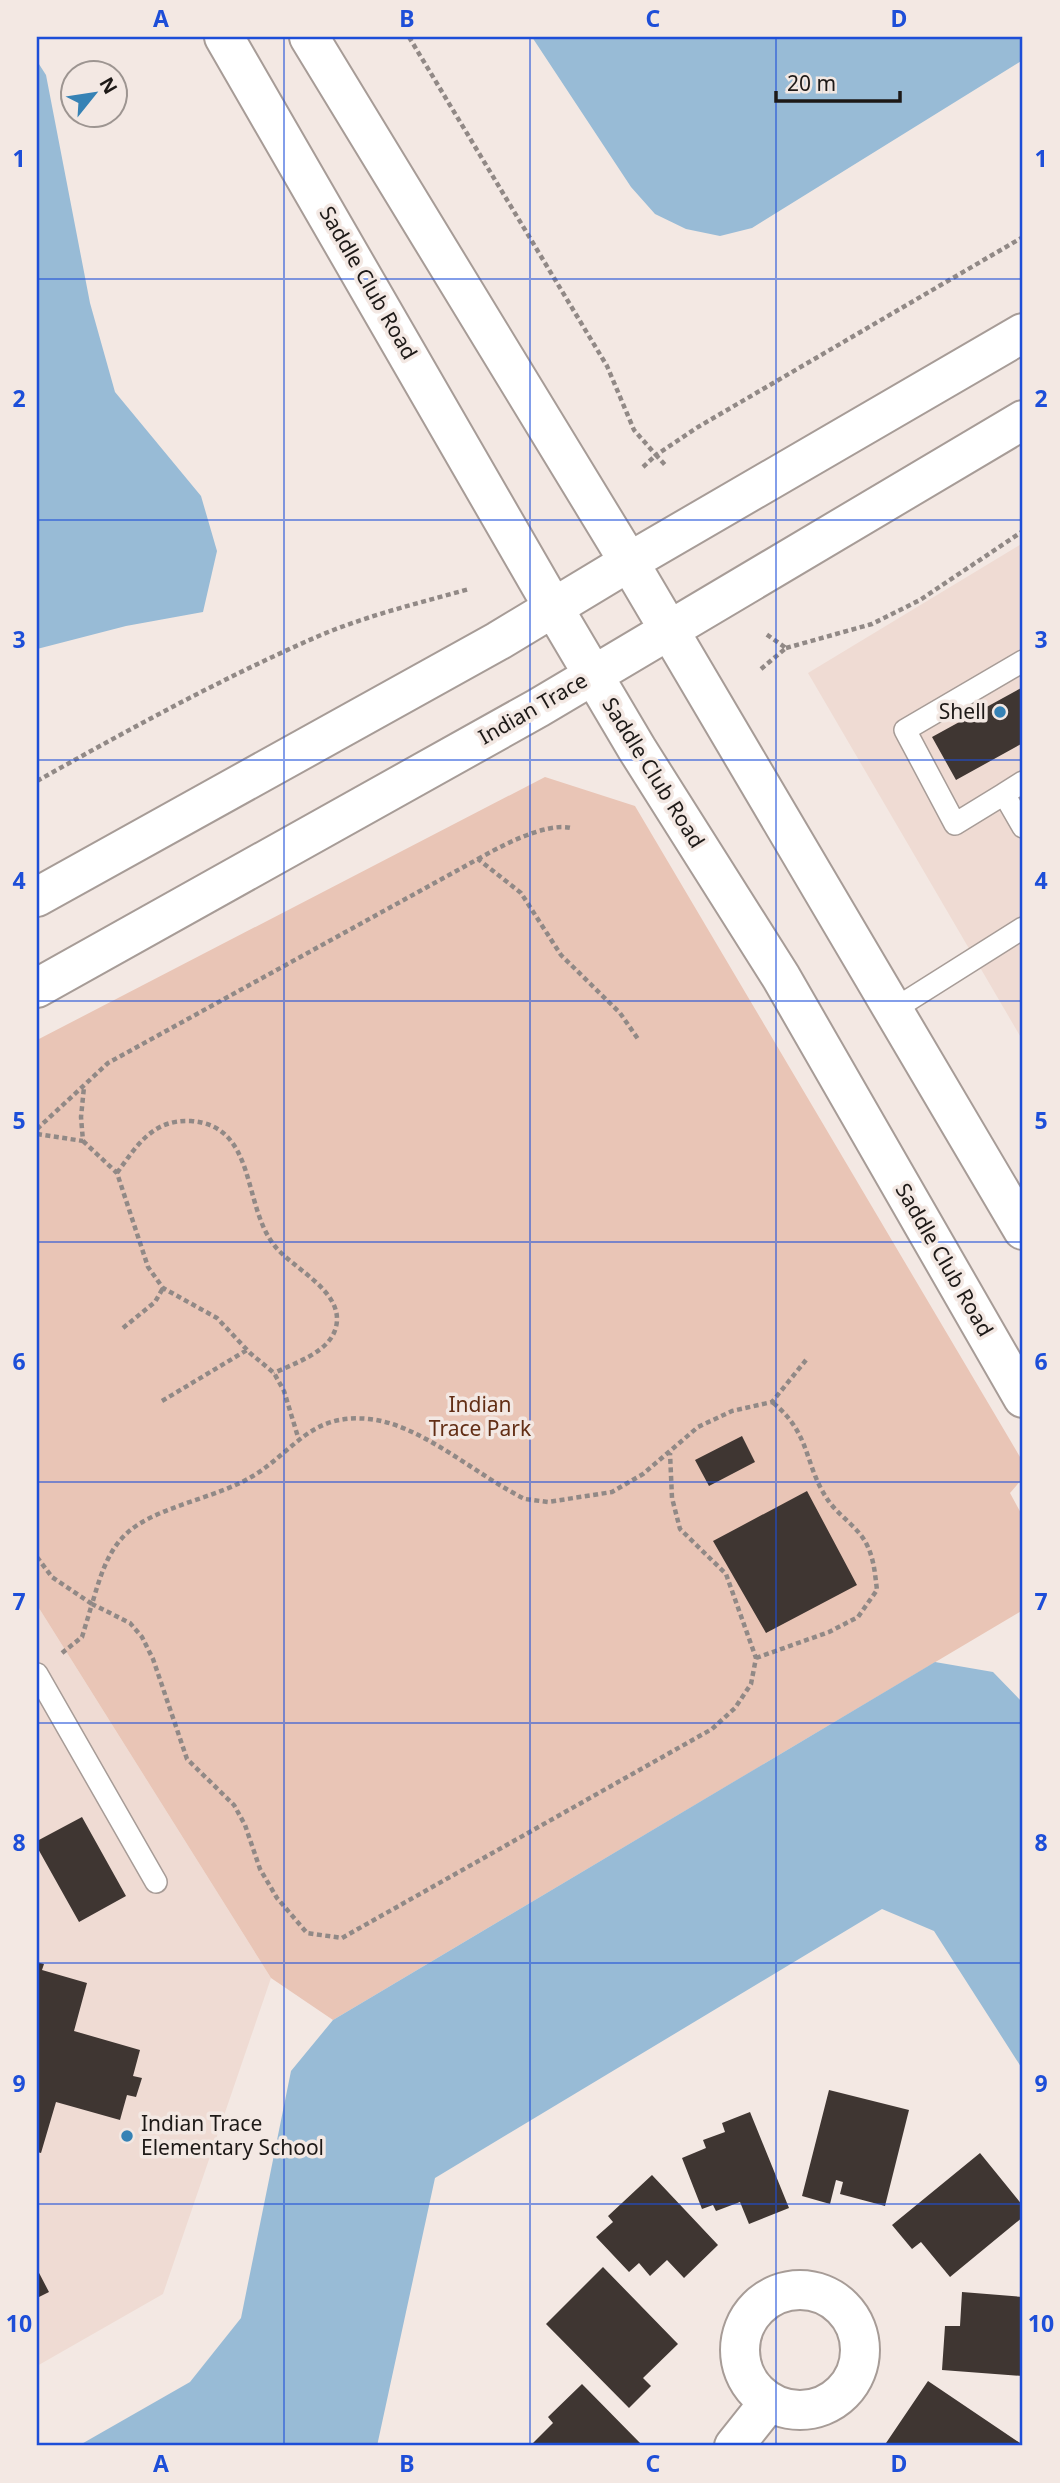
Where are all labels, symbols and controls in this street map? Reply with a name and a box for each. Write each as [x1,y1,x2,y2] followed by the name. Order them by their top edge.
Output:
[153,2,169,34] text: A
[399,2,415,34] text: B
[646,2,661,34] text: C
[891,2,907,34] text: D
[60,60,130,130] north arrow
[776,60,901,104] scale bar
[787,69,836,97] text: 20 m
[94,72,124,99] text: N
[12,142,26,174] text: 1
[1034,142,1048,174] text: 1
[314,201,424,364] street label: Saddle Club Road
[12,382,26,414] text: 2
[1034,382,1048,414] text: 2
[12,623,26,655] text: 3
[1034,623,1048,655] text: 3
[473,666,592,751] street label: Indian Trace
[596,692,711,853] street label: Saddle Club Road
[939,697,986,725] place label: Shell
[992,704,1008,720] marker: Shell
[12,864,26,896] text: 4
[1034,864,1048,896] text: 4
[12,1104,26,1136] text: 5
[1034,1104,1048,1136] text: 5
[890,1178,1000,1341] street label: Saddle Club Road
[12,1345,26,1377] text: 6
[1034,1345,1048,1377] text: 6
[429,1390,532,1442] park label: Indian Trace Park
[12,1585,26,1617] text: 7
[1034,1585,1048,1617] text: 7
[12,1826,26,1858] text: 8
[1034,1826,1048,1858] text: 8
[12,2067,26,2099] text: 9
[1034,2067,1048,2099] text: 9
[141,2109,324,2161] place label: Indian Trace Elementary School
[119,2128,135,2144] marker: Indian Trace Elementary School
[6,2307,32,2339] text: 10
[1028,2307,1054,2339] text: 10
[153,2447,169,2479] text: A
[399,2447,415,2479] text: B
[646,2447,661,2479] text: C
[891,2447,907,2479] text: D

